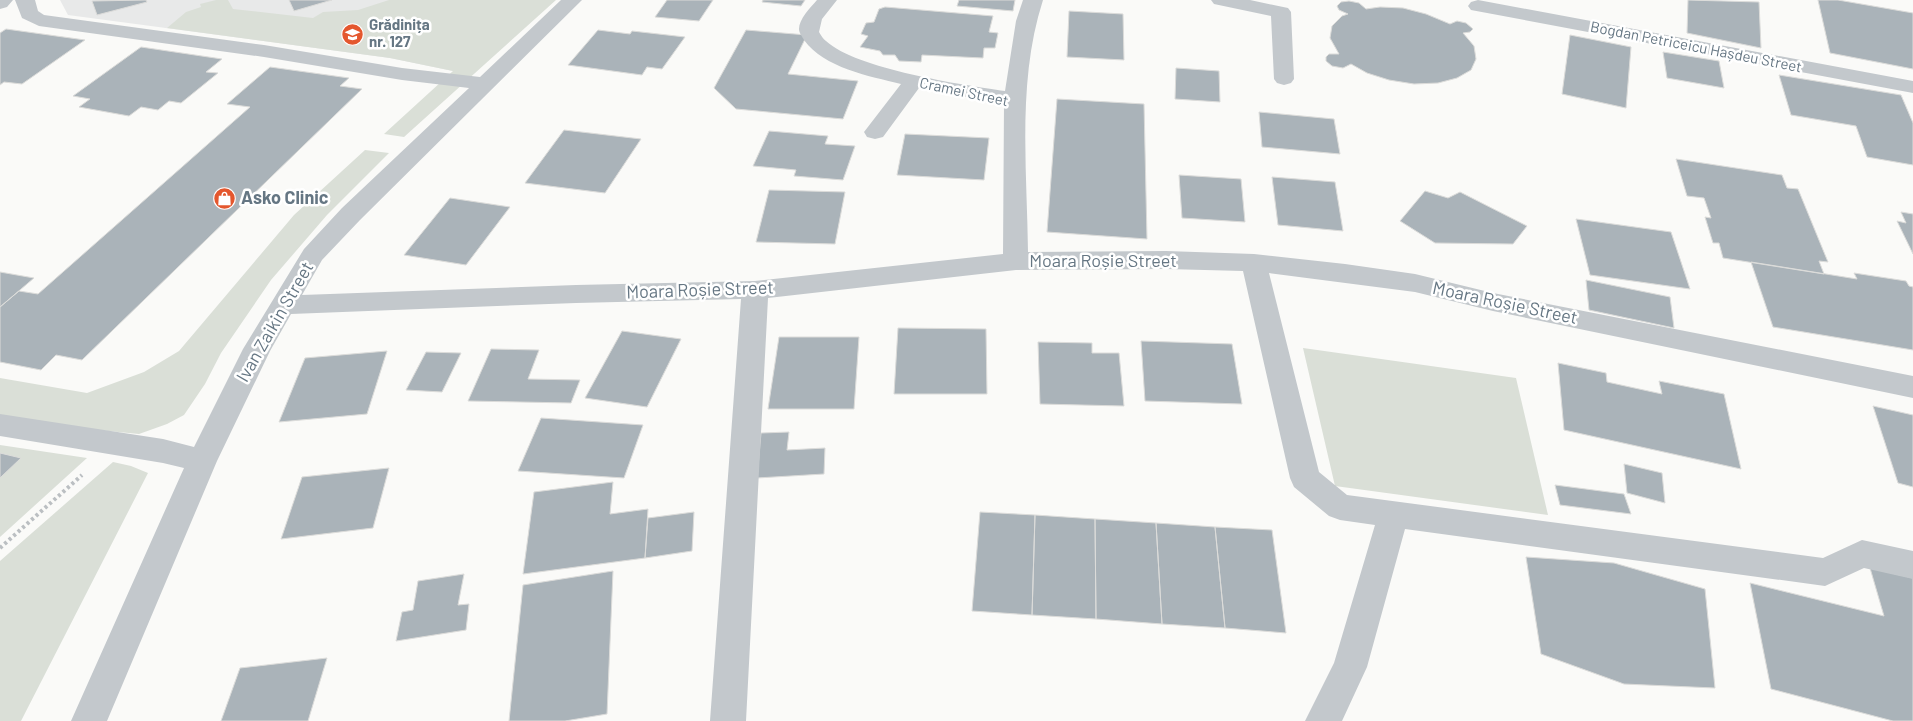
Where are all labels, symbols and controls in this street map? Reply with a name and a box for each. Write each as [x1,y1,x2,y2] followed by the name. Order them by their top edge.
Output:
[369,15,430,50] place label: Grădinița nr. 127
[1589,17,1803,75] street label: Bogdan Petriceicu Hașdeu Street
[341,22,365,46] school or university icon: Grădinița nr. 127
[918,73,1010,109] street label: Cramei Street
[213,186,237,210] shop icon: Asko Clinic
[241,186,329,208] place label: Asko Clinic
[1029,249,1177,271] street label: Moara Roșie Street
[231,257,317,386] street label: Ivan Zaikin Street
[626,275,774,303] street label: Moara Roșie Street
[1431,276,1580,328] street label: Moara Roșie Street

